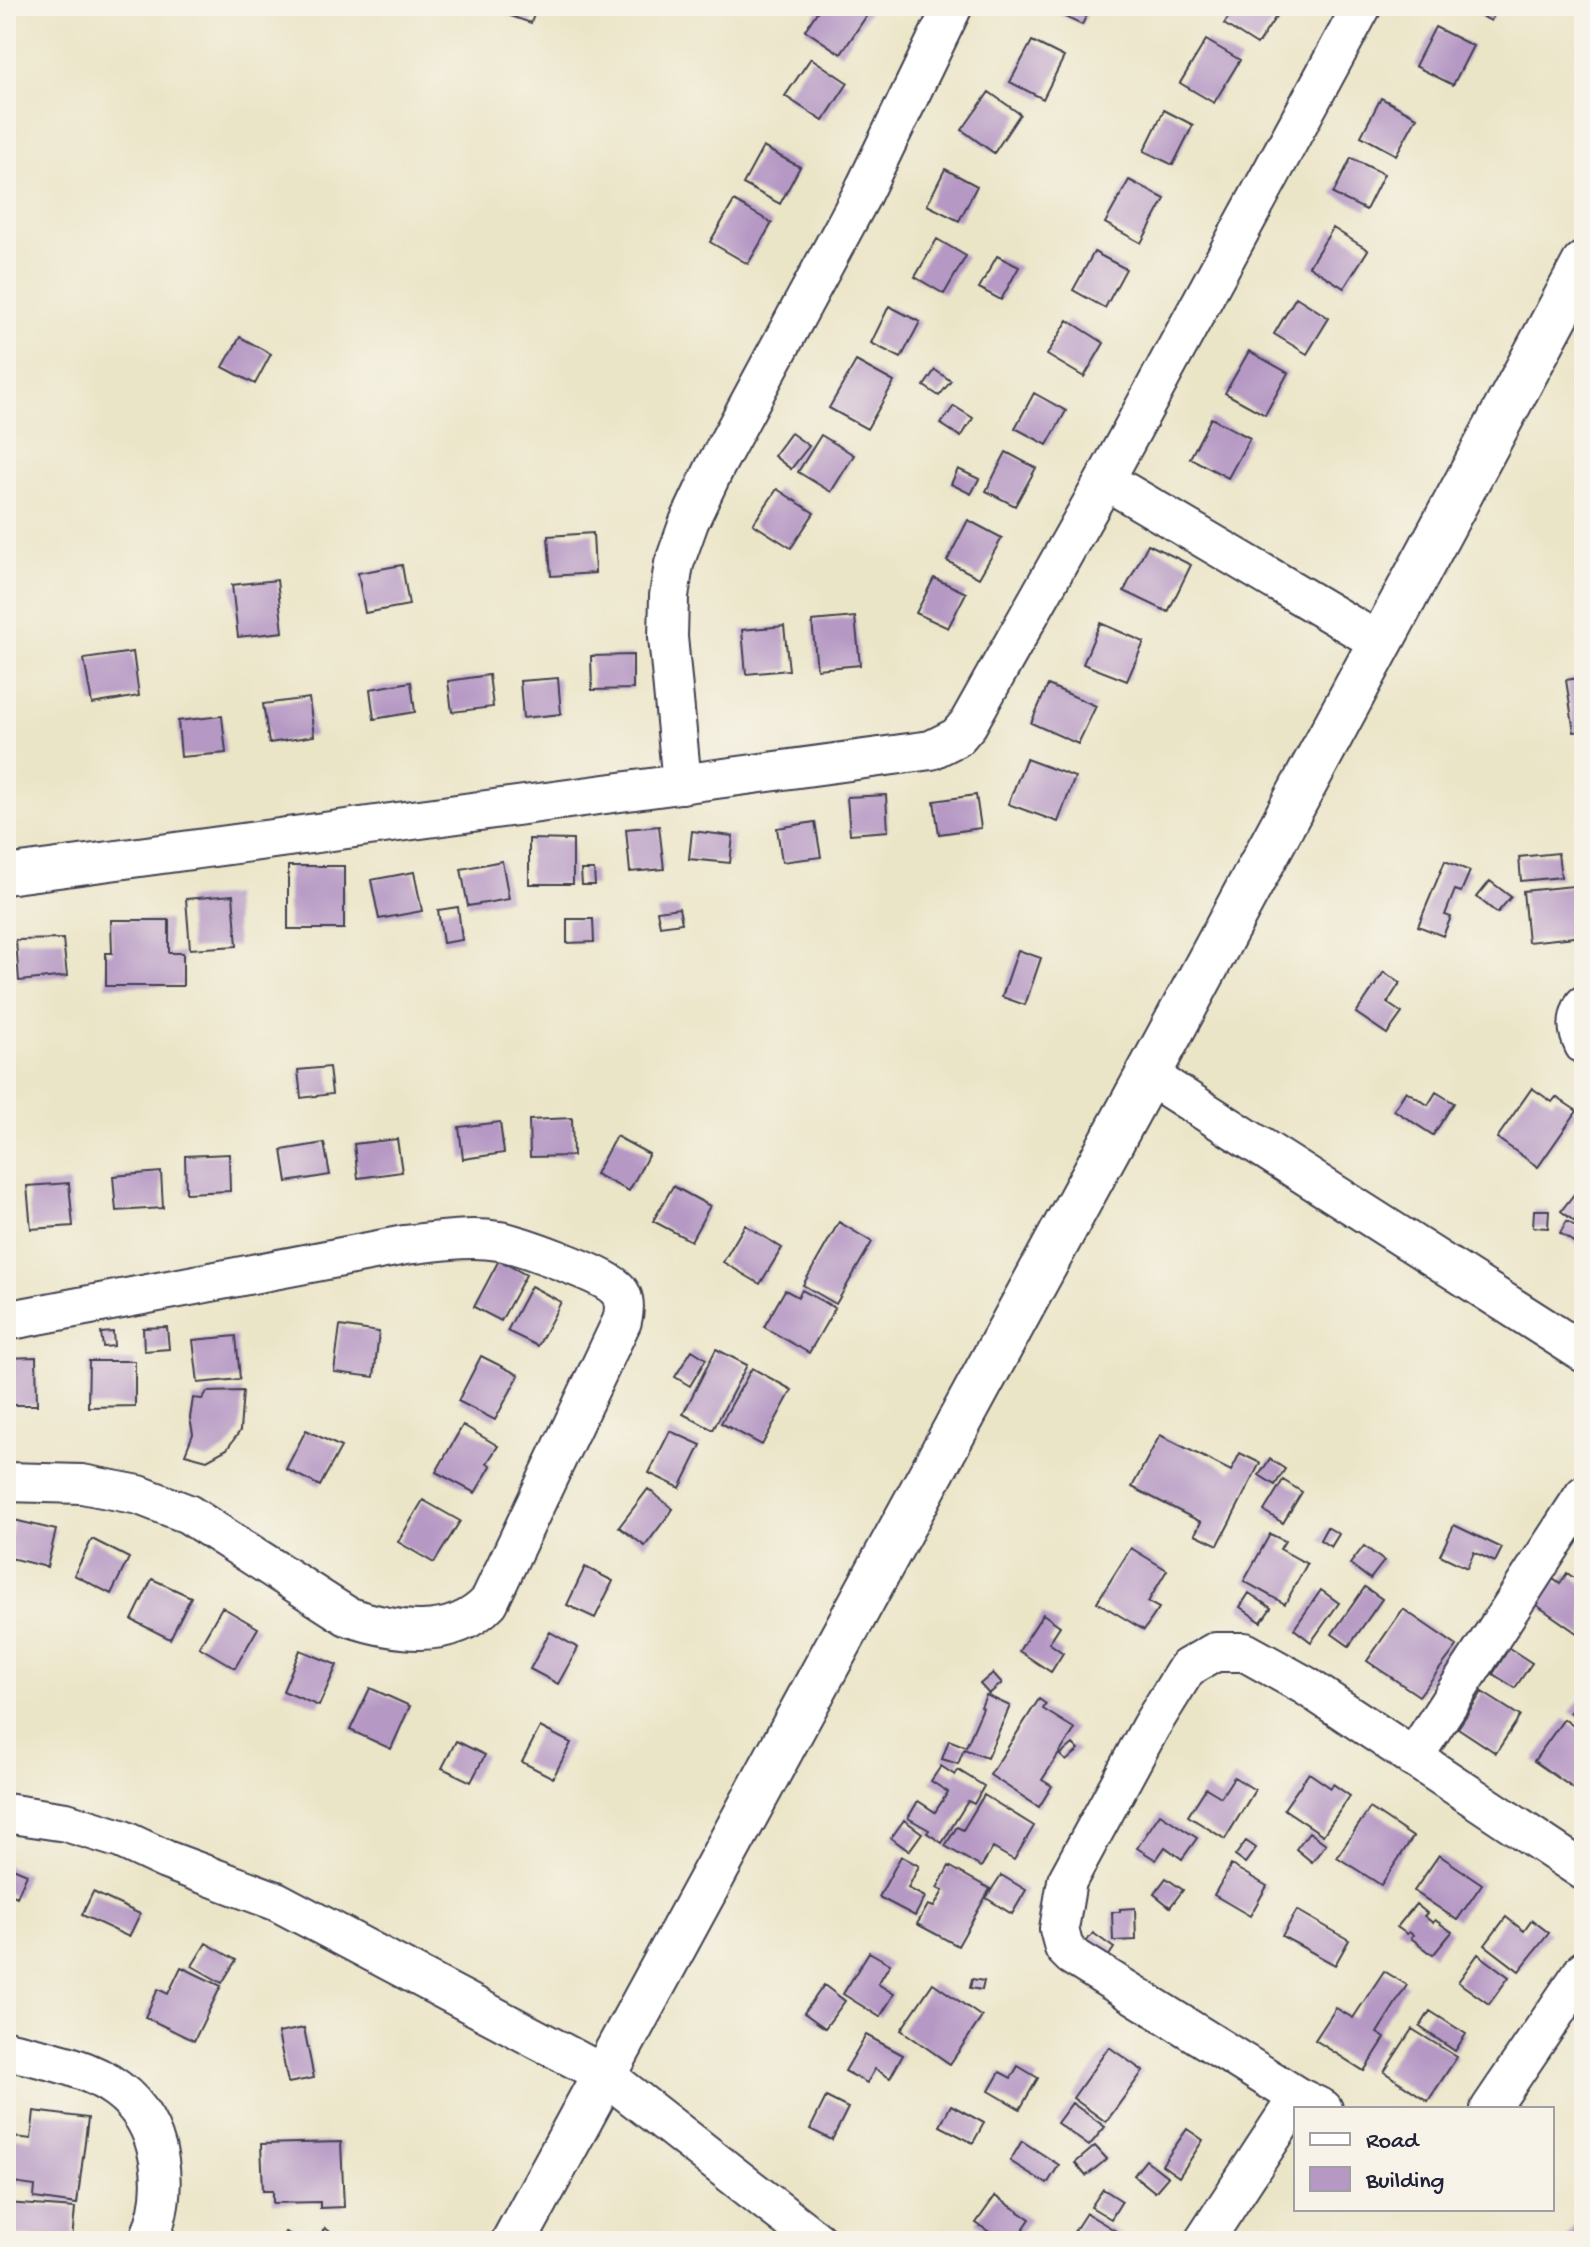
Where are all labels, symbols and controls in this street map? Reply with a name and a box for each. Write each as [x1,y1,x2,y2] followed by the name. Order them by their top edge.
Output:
[1294,2107,1554,2211] legend
[1366,2128,1420,2157] text: Road
[1365,2168,1444,2197] text: Building

